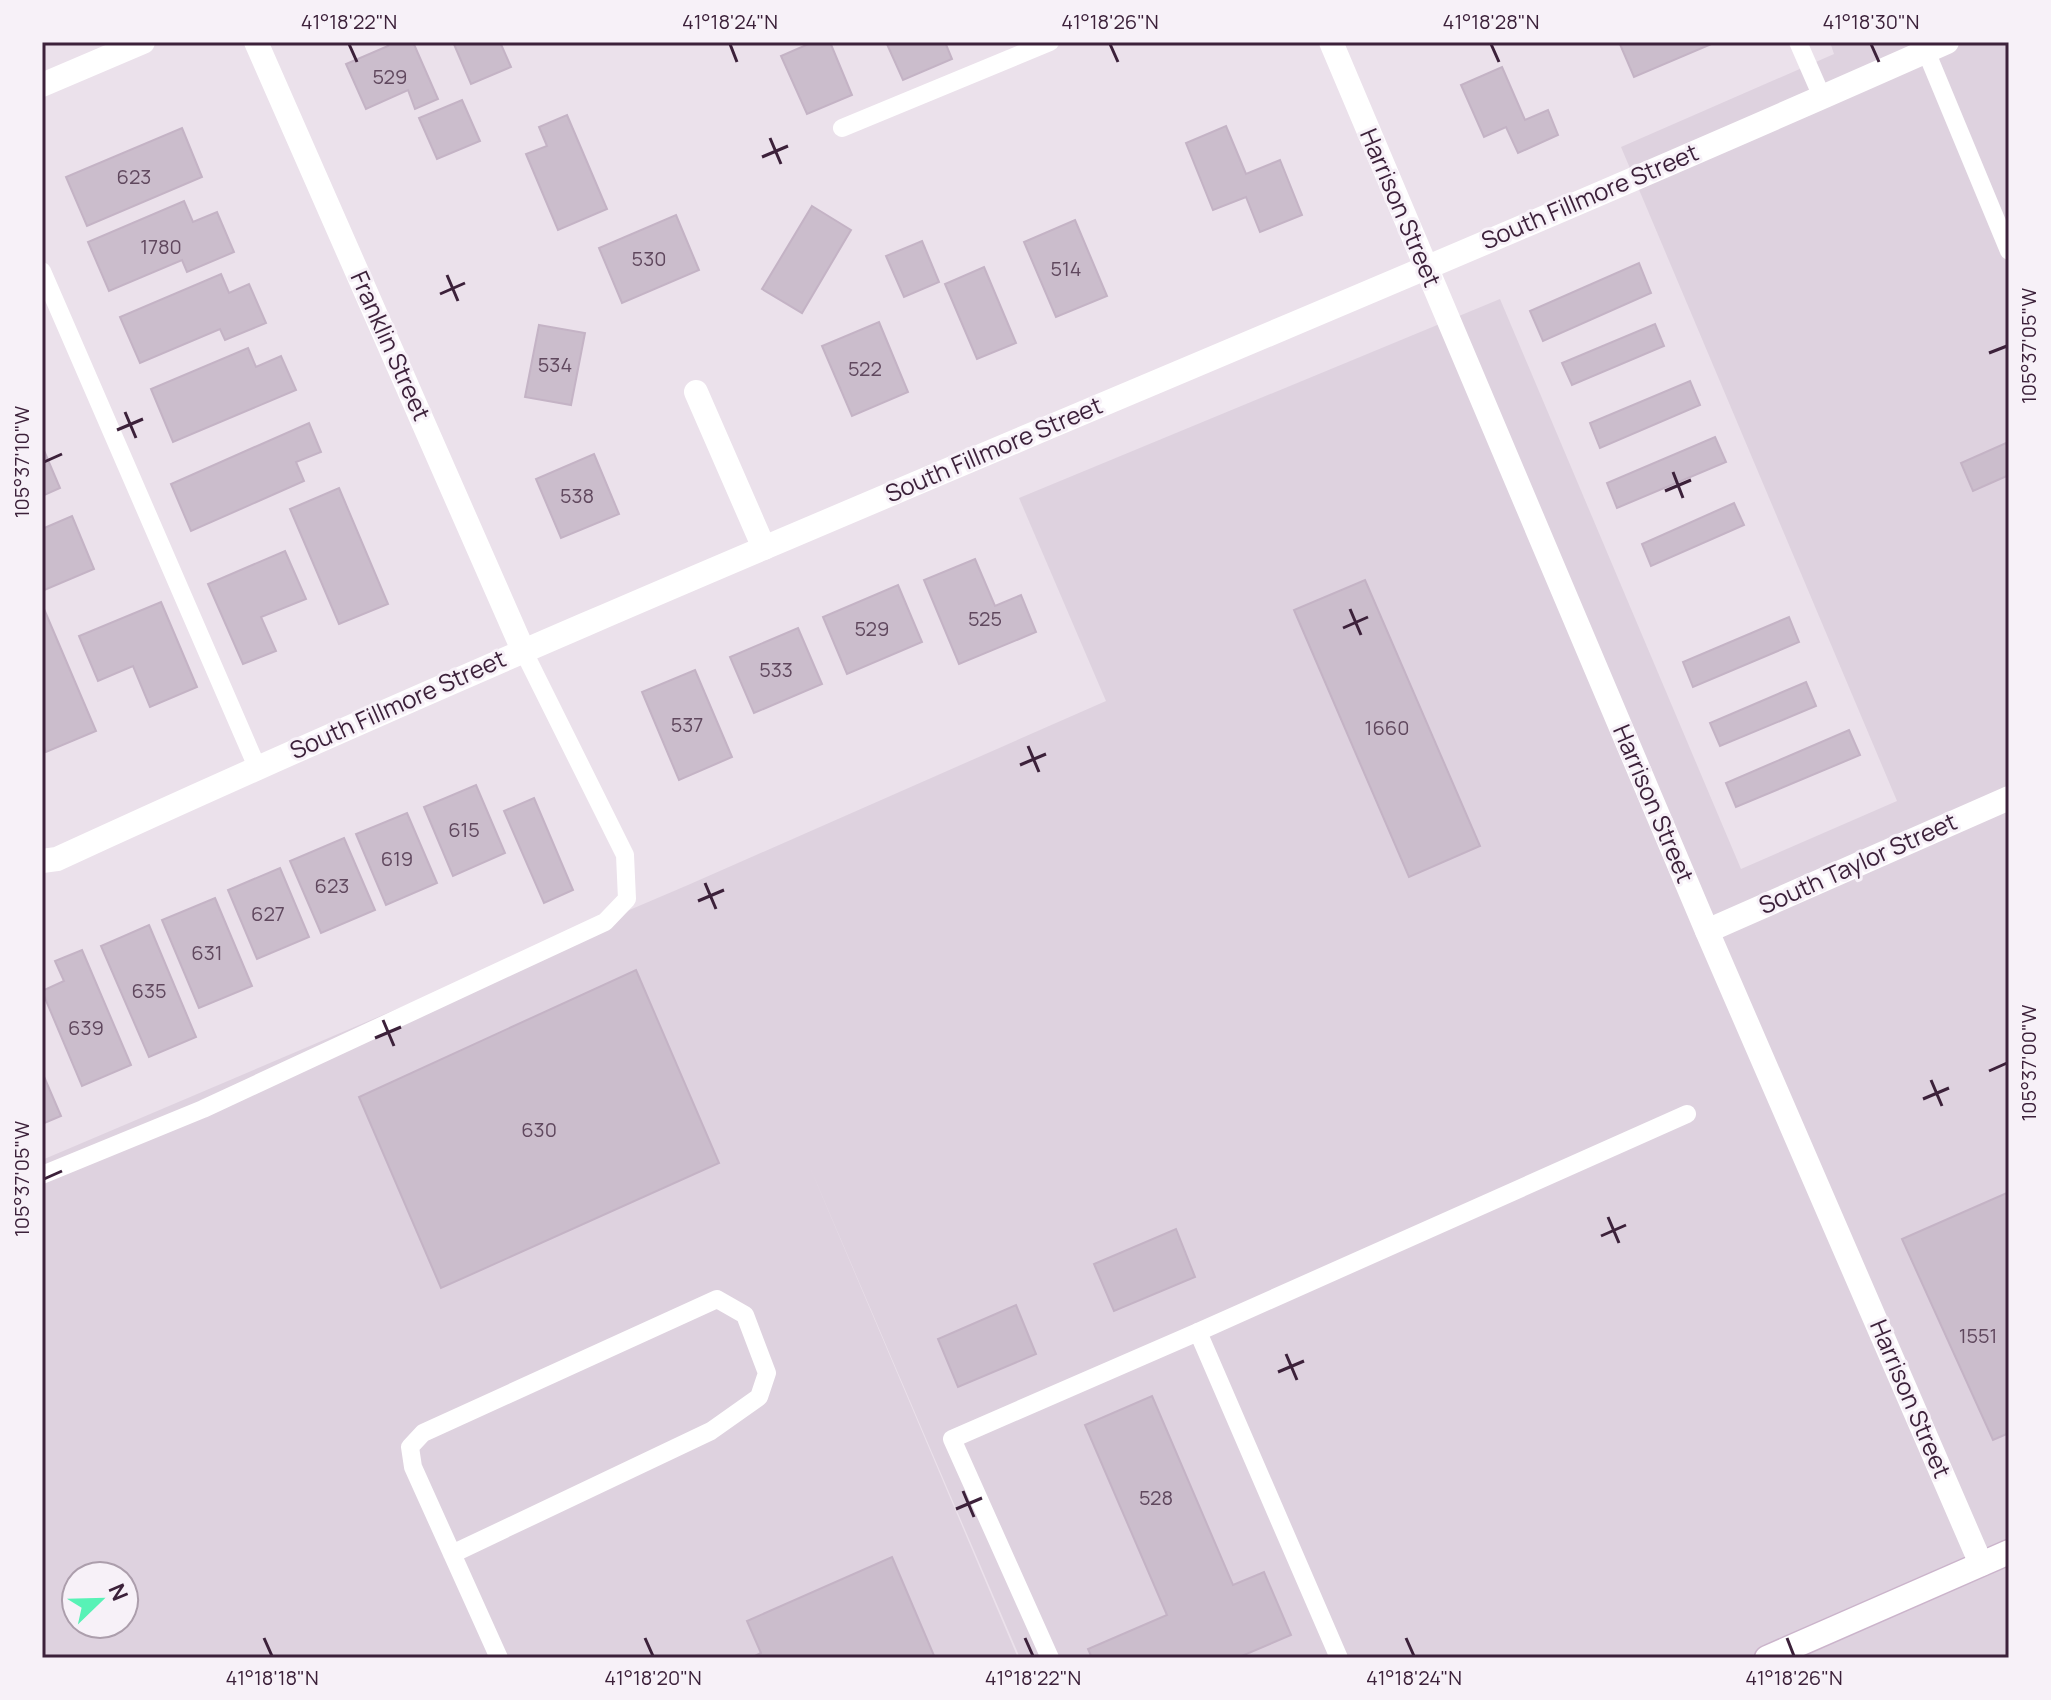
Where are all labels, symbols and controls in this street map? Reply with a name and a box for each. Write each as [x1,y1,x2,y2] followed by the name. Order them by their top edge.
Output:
[301,8,397,35] text: 41°18'22"N
[682,8,778,35] text: 41°18'24"N
[1061,8,1159,35] text: 41°18'26"N
[1443,8,1539,35] text: 41°18'28"N
[1822,8,1920,35] text: 41°18'30"N
[373,63,407,90] house number: 529
[1353,123,1450,292] street label: Harrison Street
[1476,135,1703,256] street label: South Fillmore Street
[117,163,151,190] house number: 623
[140,233,182,260] house number: 1780
[632,245,666,272] house number: 530
[1050,255,1082,282] house number: 514
[344,265,439,425] street label: Franklin Street
[2015,288,2042,404] text: 105°37'05"W
[538,351,572,378] house number: 534
[848,355,882,382] house number: 522
[880,388,1107,509] street label: South Fillmore Street
[8,405,35,518] text: 105°37'10"W
[560,482,594,509] house number: 538
[968,605,1002,632] house number: 525
[855,615,889,642] house number: 529
[284,641,511,766] street label: South Fillmore Street
[759,656,793,683] house number: 533
[671,711,703,738] house number: 537
[1365,714,1409,741] house number: 1660
[1606,719,1703,888] street label: Harrison Street
[1753,804,1962,921] street label: South Taylor Street
[448,816,480,843] house number: 615
[381,845,413,872] house number: 619
[315,872,349,899] house number: 623
[251,900,285,927] house number: 627
[191,939,223,966] house number: 631
[131,977,167,1004] house number: 635
[2015,1004,2042,1121] text: 105°37'00"W
[68,1014,104,1041] house number: 639
[521,1116,557,1143] house number: 630
[8,1121,35,1237] text: 105°37'05"W
[1863,1314,1960,1483] street label: Harrison Street
[1959,1322,1997,1349] house number: 1551
[1139,1484,1173,1511] house number: 528
[60,1560,140,1640] north arrow
[102,1579,135,1605] text: N
[225,1664,319,1691] text: 41°18'18"N
[604,1664,702,1691] text: 41°18'20"N
[985,1664,1081,1691] text: 41°18'22"N
[1366,1664,1462,1691] text: 41°18'24"N
[1745,1664,1843,1691] text: 41°18'26"N

